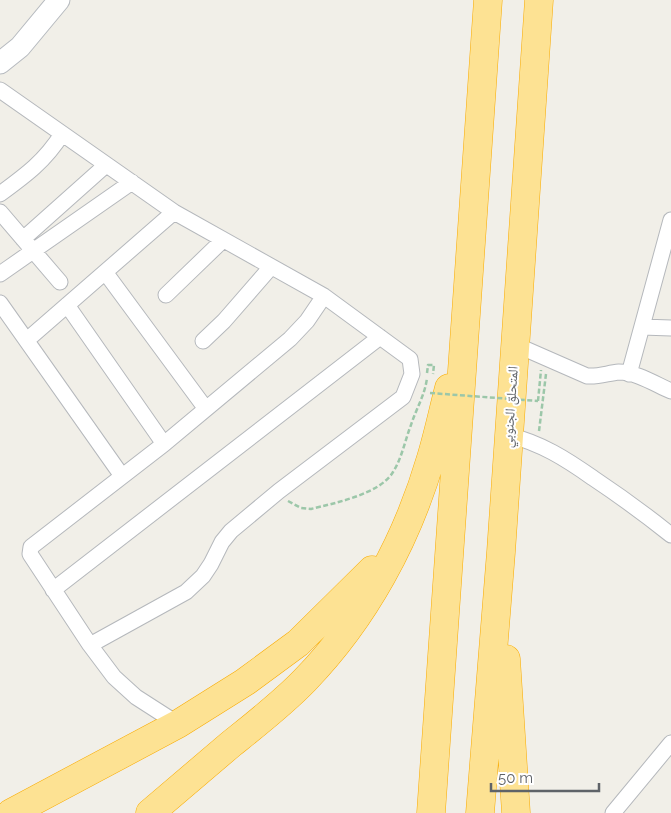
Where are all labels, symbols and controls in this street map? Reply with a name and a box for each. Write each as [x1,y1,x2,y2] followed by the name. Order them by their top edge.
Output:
[499,365,524,449] street label: المتحلق الجنوبي
[491,760,598,792] scale bar
[498,769,533,787] text: 50 m

